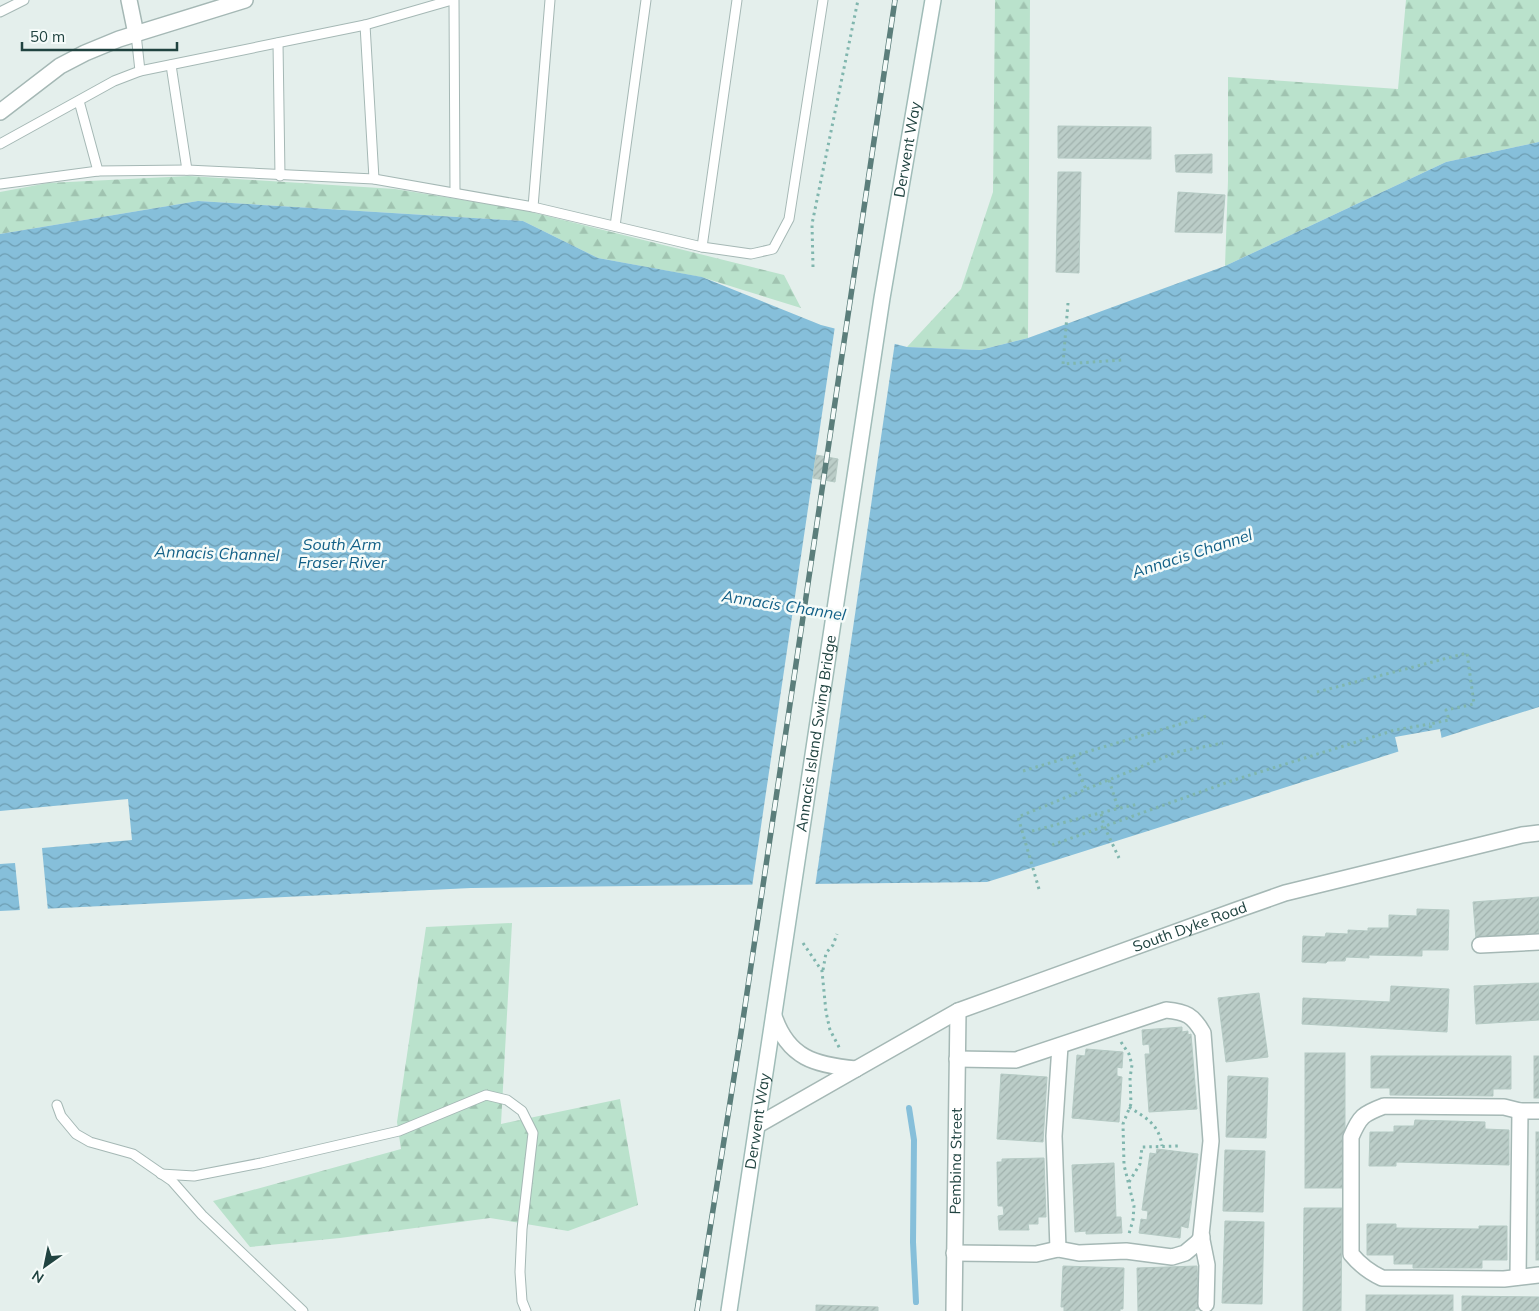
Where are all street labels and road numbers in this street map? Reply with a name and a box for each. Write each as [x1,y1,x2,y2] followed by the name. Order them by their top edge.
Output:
[889,100,924,199] street label: Derwent Way
[791,634,840,833] street label: Annacis Island Swing Bridge
[1130,897,1249,956] street label: South Dyke Road
[741,1072,774,1171] street label: Derwent Way
[945,1108,966,1214] street label: Pembina Street

